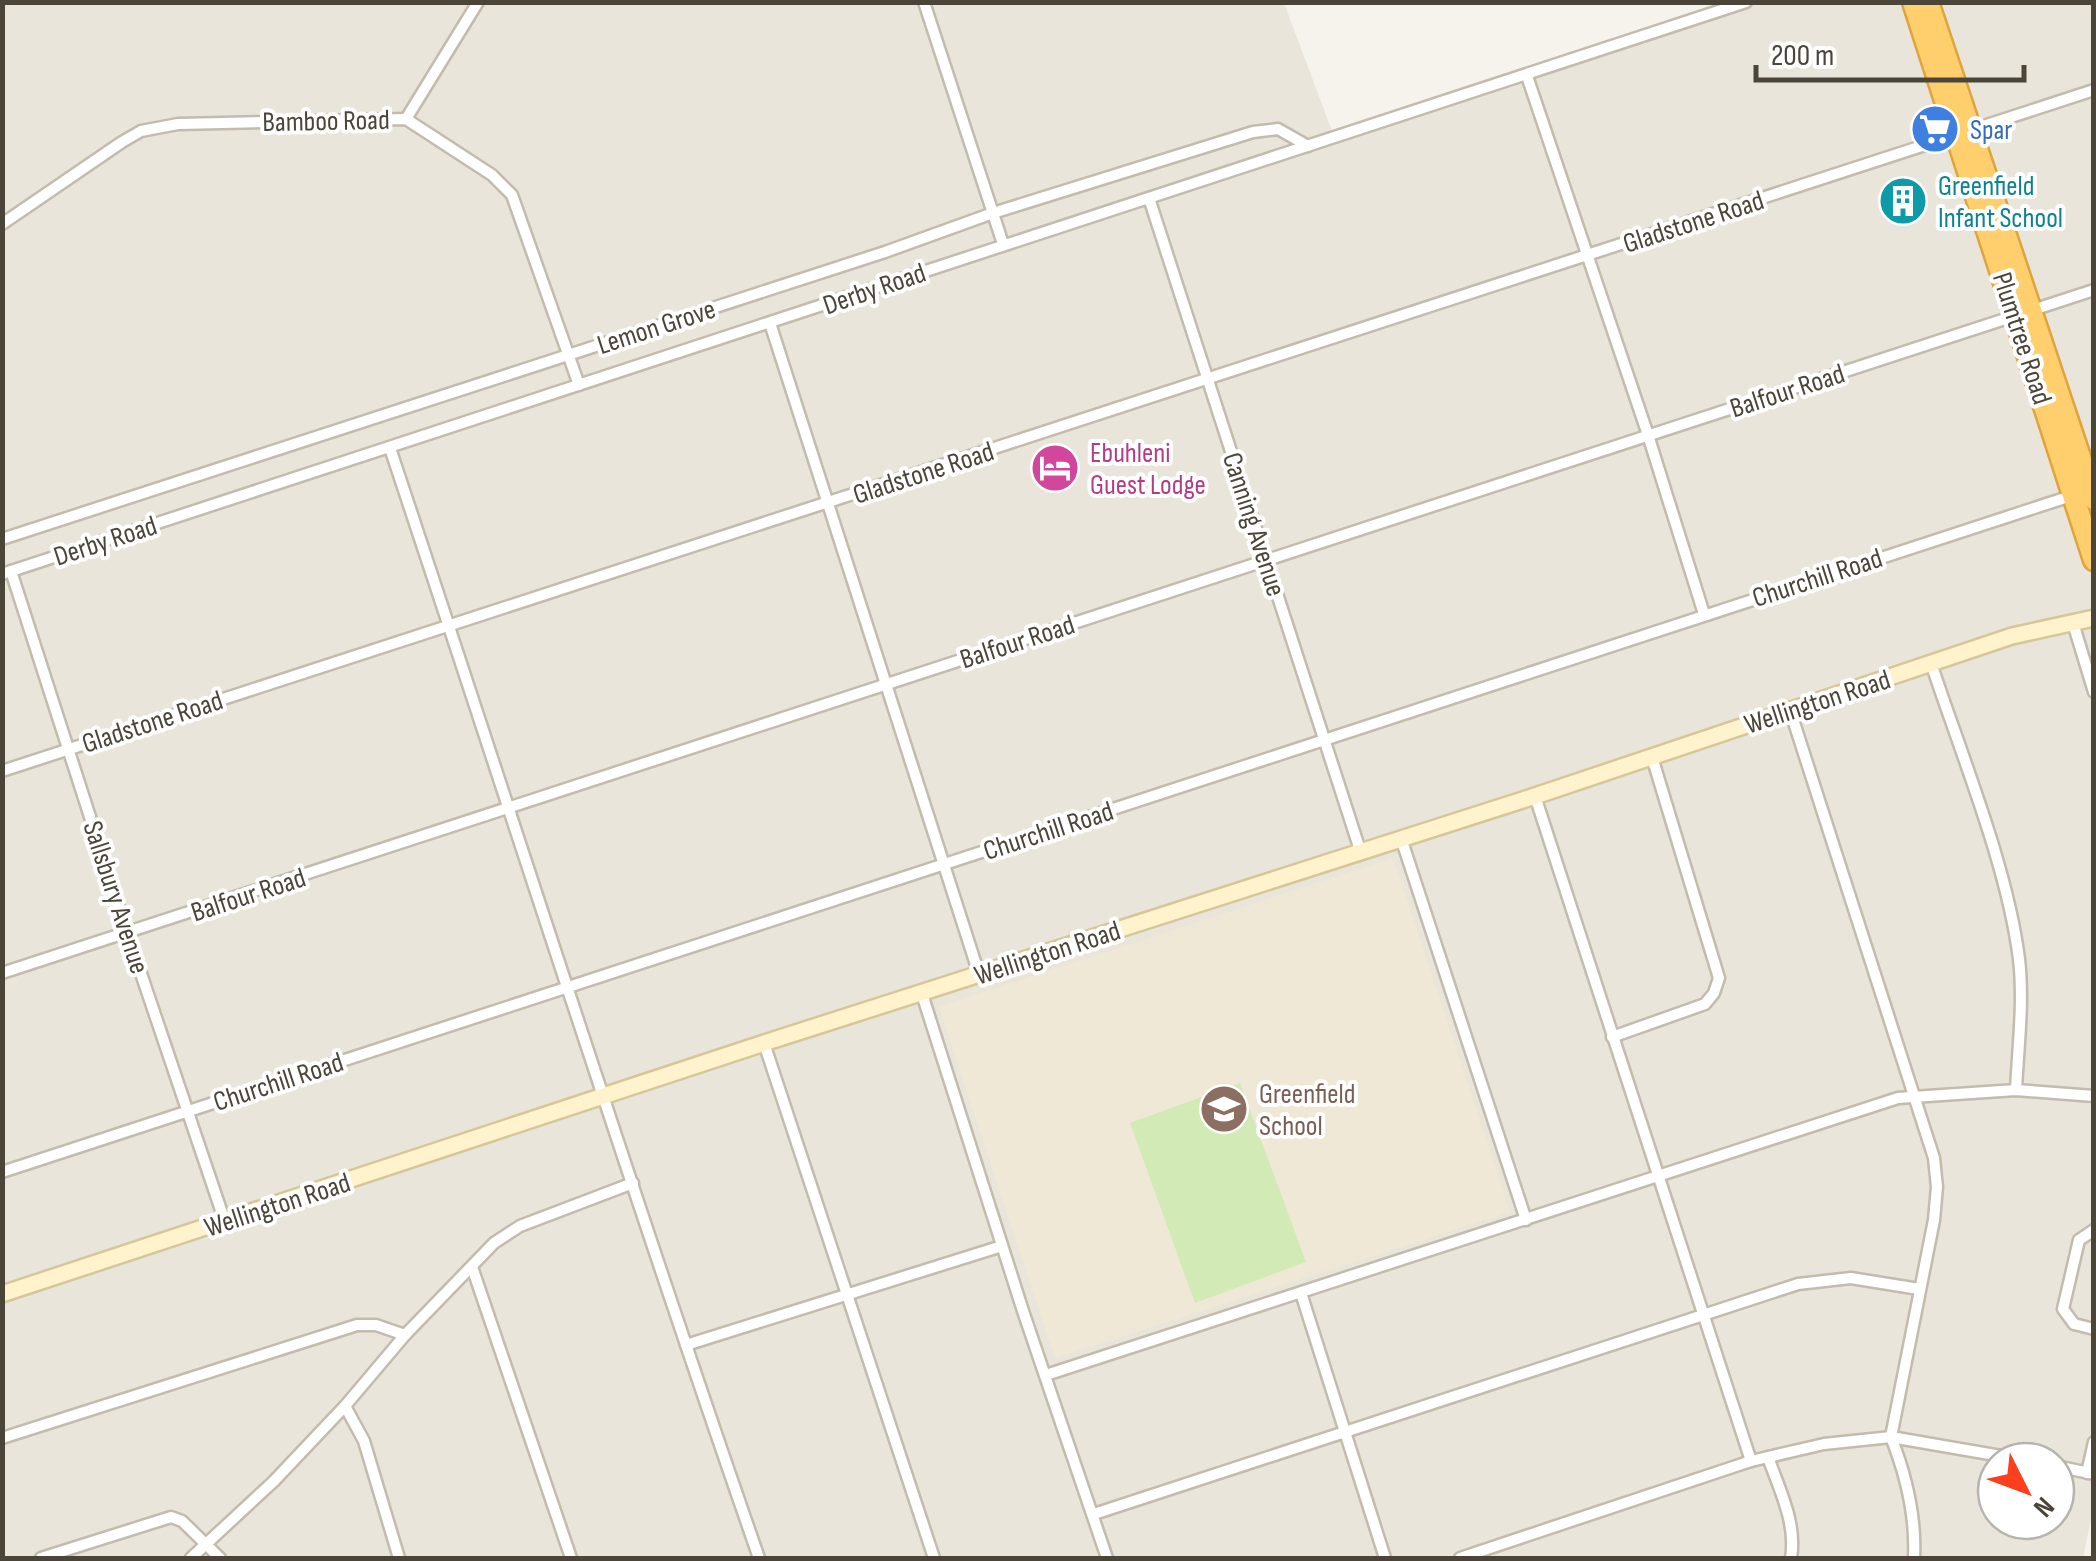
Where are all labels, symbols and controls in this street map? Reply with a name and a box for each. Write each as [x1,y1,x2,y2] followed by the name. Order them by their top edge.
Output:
[1756,20,2024,82] scale bar
[1771,38,1834,74] text: 200 m
[1909,103,1961,155] supermarket icon: Spar
[262,104,390,139] street label: Bamboo Road
[1970,114,2012,147] place label: Spar
[1938,170,2063,235] place label: Greenfield Infant School
[1877,175,1929,227] building icon: Greenfield Infant School
[1619,184,1768,261] street label: Gladstone Road
[819,257,930,322] street label: Derby Road
[1985,268,2058,409] street label: Plumtree Road
[593,293,720,362] street label: Lemon Grove
[1726,357,1849,425] street label: Balfour Road
[849,435,998,512] street label: Gladstone Road
[1090,437,1206,502] place label: Ebuhleni Guest Lodge
[1029,442,1081,494] hotel icon: Ebuhleni Guest Lodge
[1215,448,1292,600] street label: Canning Avenue
[50,509,161,574] street label: Derby Road
[1748,542,1887,615] street label: Churchill Road
[956,608,1079,676] street label: Balfour Road
[1740,663,1895,741] street label: Wellington Road
[78,684,227,761] street label: Gladstone Road
[979,795,1118,868] street label: Churchill Road
[75,817,156,978] street label: Sallsbury Avenue
[187,861,310,929] street label: Balfour Road
[970,914,1125,992] street label: Wellington Road
[209,1046,348,1119] street label: Churchill Road
[1259,1078,1356,1143] place label: Greenfield School
[1198,1083,1250,1135] school or university icon: Greenfield School
[200,1166,355,1244] street label: Wellington Road
[1976,1441,2076,1541] north arrow
[2026,1490,2061,1523] text: N

